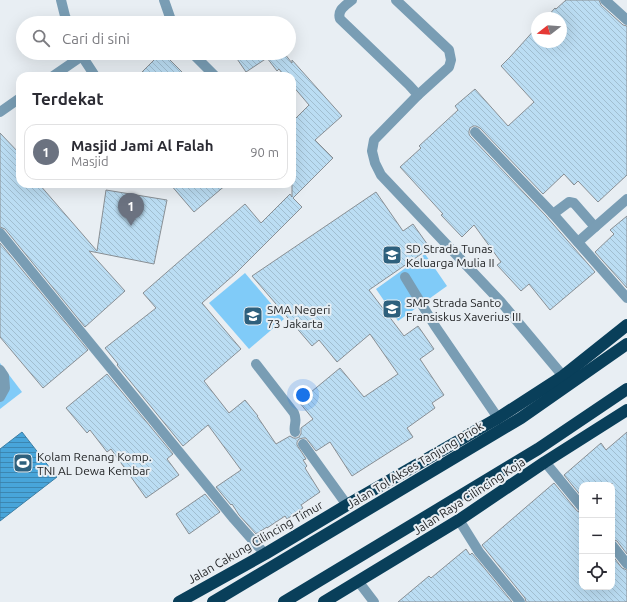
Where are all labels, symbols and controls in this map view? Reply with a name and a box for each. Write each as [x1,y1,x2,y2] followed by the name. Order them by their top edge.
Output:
[531,12,567,48] north arrow
[16,16,296,60] search box
[30,27,52,49] icon: search
[62,30,130,47] text: Cari di sini
[32,89,104,108] text: Terdekat
[71,137,214,154] text: Masjid Jami Al Falah
[42,145,50,159] text: 1
[250,145,279,159] text: 90 m
[71,154,109,168] text: Masjid
[118,193,144,226] pin: 1
[406,242,495,269] place label: SD Strada Tunas Keluarga Mulia II
[381,244,403,266] school or university icon: SD Strada Tunas Keluarga Mulia II
[406,296,521,323] place label: SMP Strada Santo Fransiskus Xaverius III
[381,298,403,320] school or university icon: SMP Strada Santo Fransiskus Xaverius III
[267,303,331,330] place label: SMA Negeri 73 Jakarta
[242,305,264,327] school or university icon: SMA Negeri 73 Jakarta
[293,385,313,405] your location
[344,419,486,511] street label: Jalan Tol Akses Tanjung Priok
[37,450,152,477] place label: Kolam Renang Komp. TNI AL Dewa Kembar
[12,452,34,474] sports icon: Kolam Renang Komp. TNI AL Dewa Kembar
[411,455,527,537] street label: Jalan Raya Cilincing Koja
[579,482,615,590] map controls
[579,482,615,518] button: +
[185,498,325,586] street label: Jalan Cakung Cilincing Timur
[579,518,615,554] button: −
[579,554,615,590] button: locate

